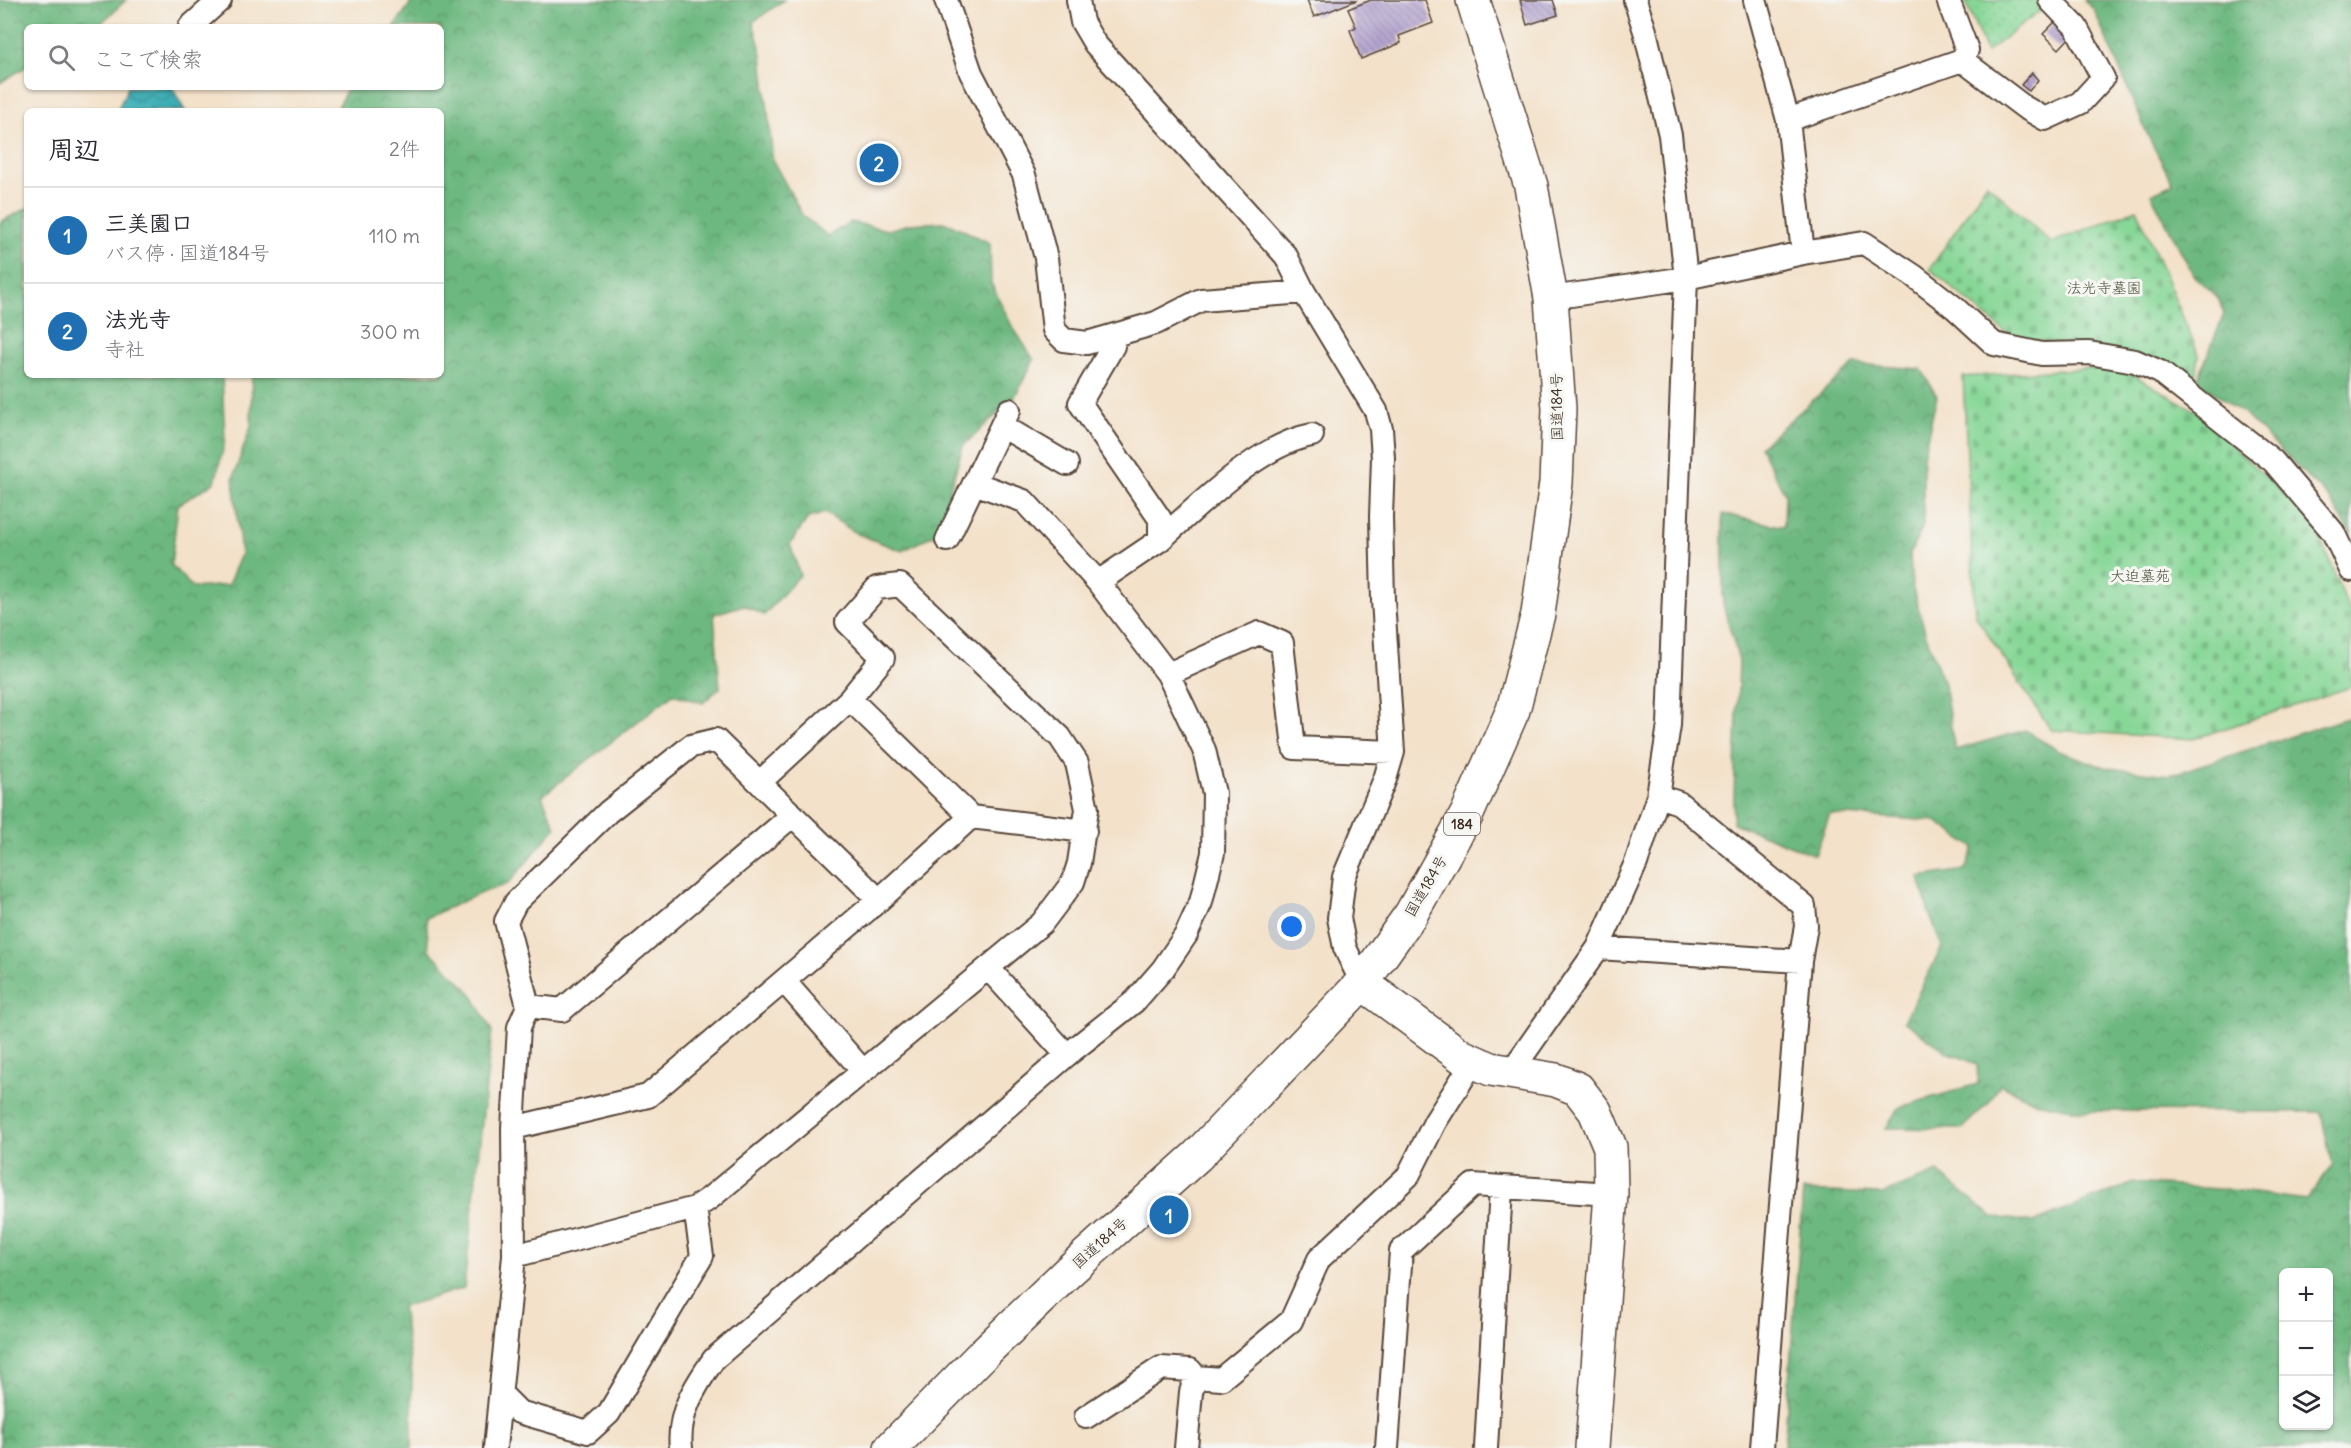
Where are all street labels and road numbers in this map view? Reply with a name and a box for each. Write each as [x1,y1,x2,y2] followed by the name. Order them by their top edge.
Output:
[1546,373,1567,441] street label: 国道184号
[1444,813,1480,835] road number: 184
[1400,851,1451,920] street label: 国道184号
[1068,1213,1131,1273] street label: 国道184号

